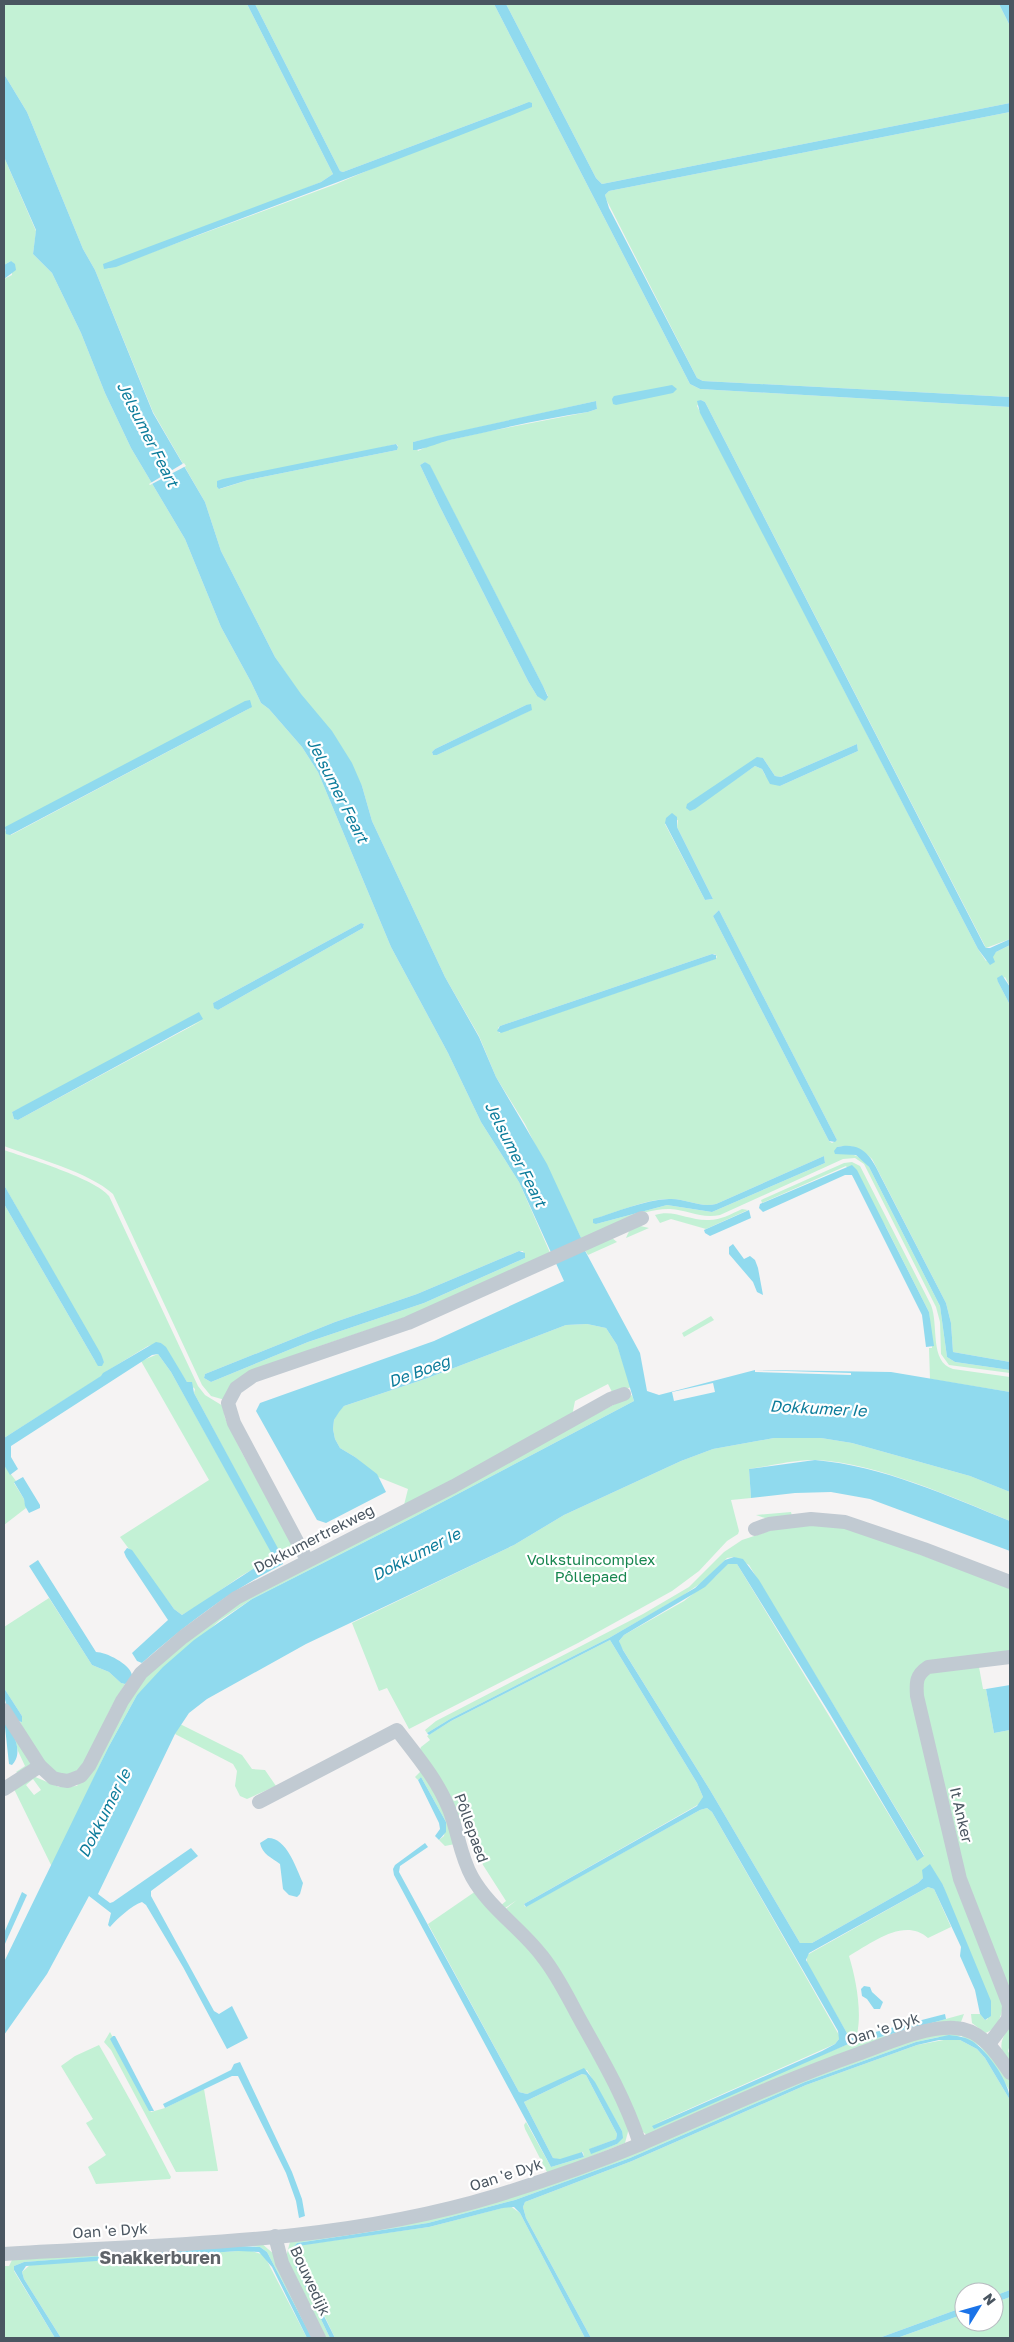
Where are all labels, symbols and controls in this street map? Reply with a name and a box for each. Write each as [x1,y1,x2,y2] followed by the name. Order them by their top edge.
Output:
[113,378,184,492] water label: Jelsumer Feart
[303,734,374,848] water label: Jelsumer Feart
[481,1098,552,1212] water label: Jelsumer Feart
[386,1350,454,1391] water label: De Boeg
[769,1395,868,1421] water label: Dokkumer Ie
[250,1500,377,1576] street label: Dokkumertrekweg
[368,1522,465,1585] water label: Dokkumer Ie
[527,1550,655,1585] park label: Volkstuincomplex Pôllepaed
[73,1764,136,1861] water label: Dokkumer Ie
[947,1785,977,1844] street label: It Anker
[451,1791,493,1865] street label: Pôllepaed
[844,2008,922,2048] street label: Oan 'e Dyk
[467,2154,545,2194] street label: Oan 'e Dyk
[72,2218,149,2242] street label: Oan 'e Dyk
[287,2243,335,2319] street label: Bouwedijk
[99,2246,221,2268] district label: Snakkerburen
[954,2282,1004,2332] north arrow
[980,2290,1000,2308] text: N

